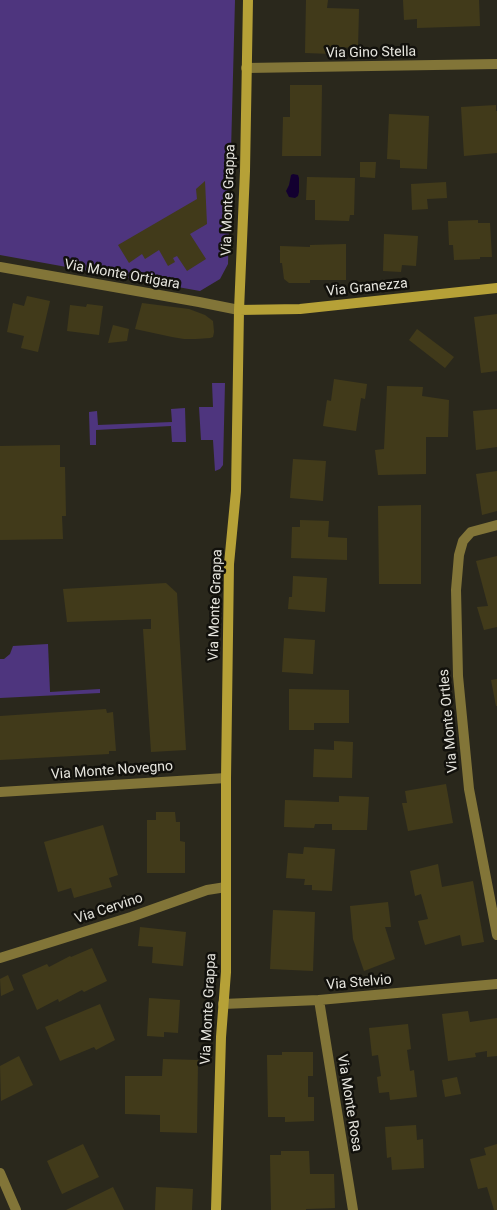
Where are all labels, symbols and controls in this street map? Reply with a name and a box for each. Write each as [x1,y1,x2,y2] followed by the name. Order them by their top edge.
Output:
[326,44,416,62] street label: Via Gino Stella
[219,144,239,256] street label: Via Monte Grappa
[63,257,181,293] street label: Via Monte Ortigara
[326,275,408,301] street label: Via Granezza
[206,549,226,661] street label: Via Monte Grappa
[436,668,462,774] street label: Via Monte Ortles
[50,758,174,784] street label: Via Monte Novegno
[73,890,145,928] street label: Via Cervino
[198,953,220,1065] street label: Via Monte Grappa
[326,972,392,994] street label: Via Stelvio
[333,1053,365,1153] street label: Via Monte Rosa

